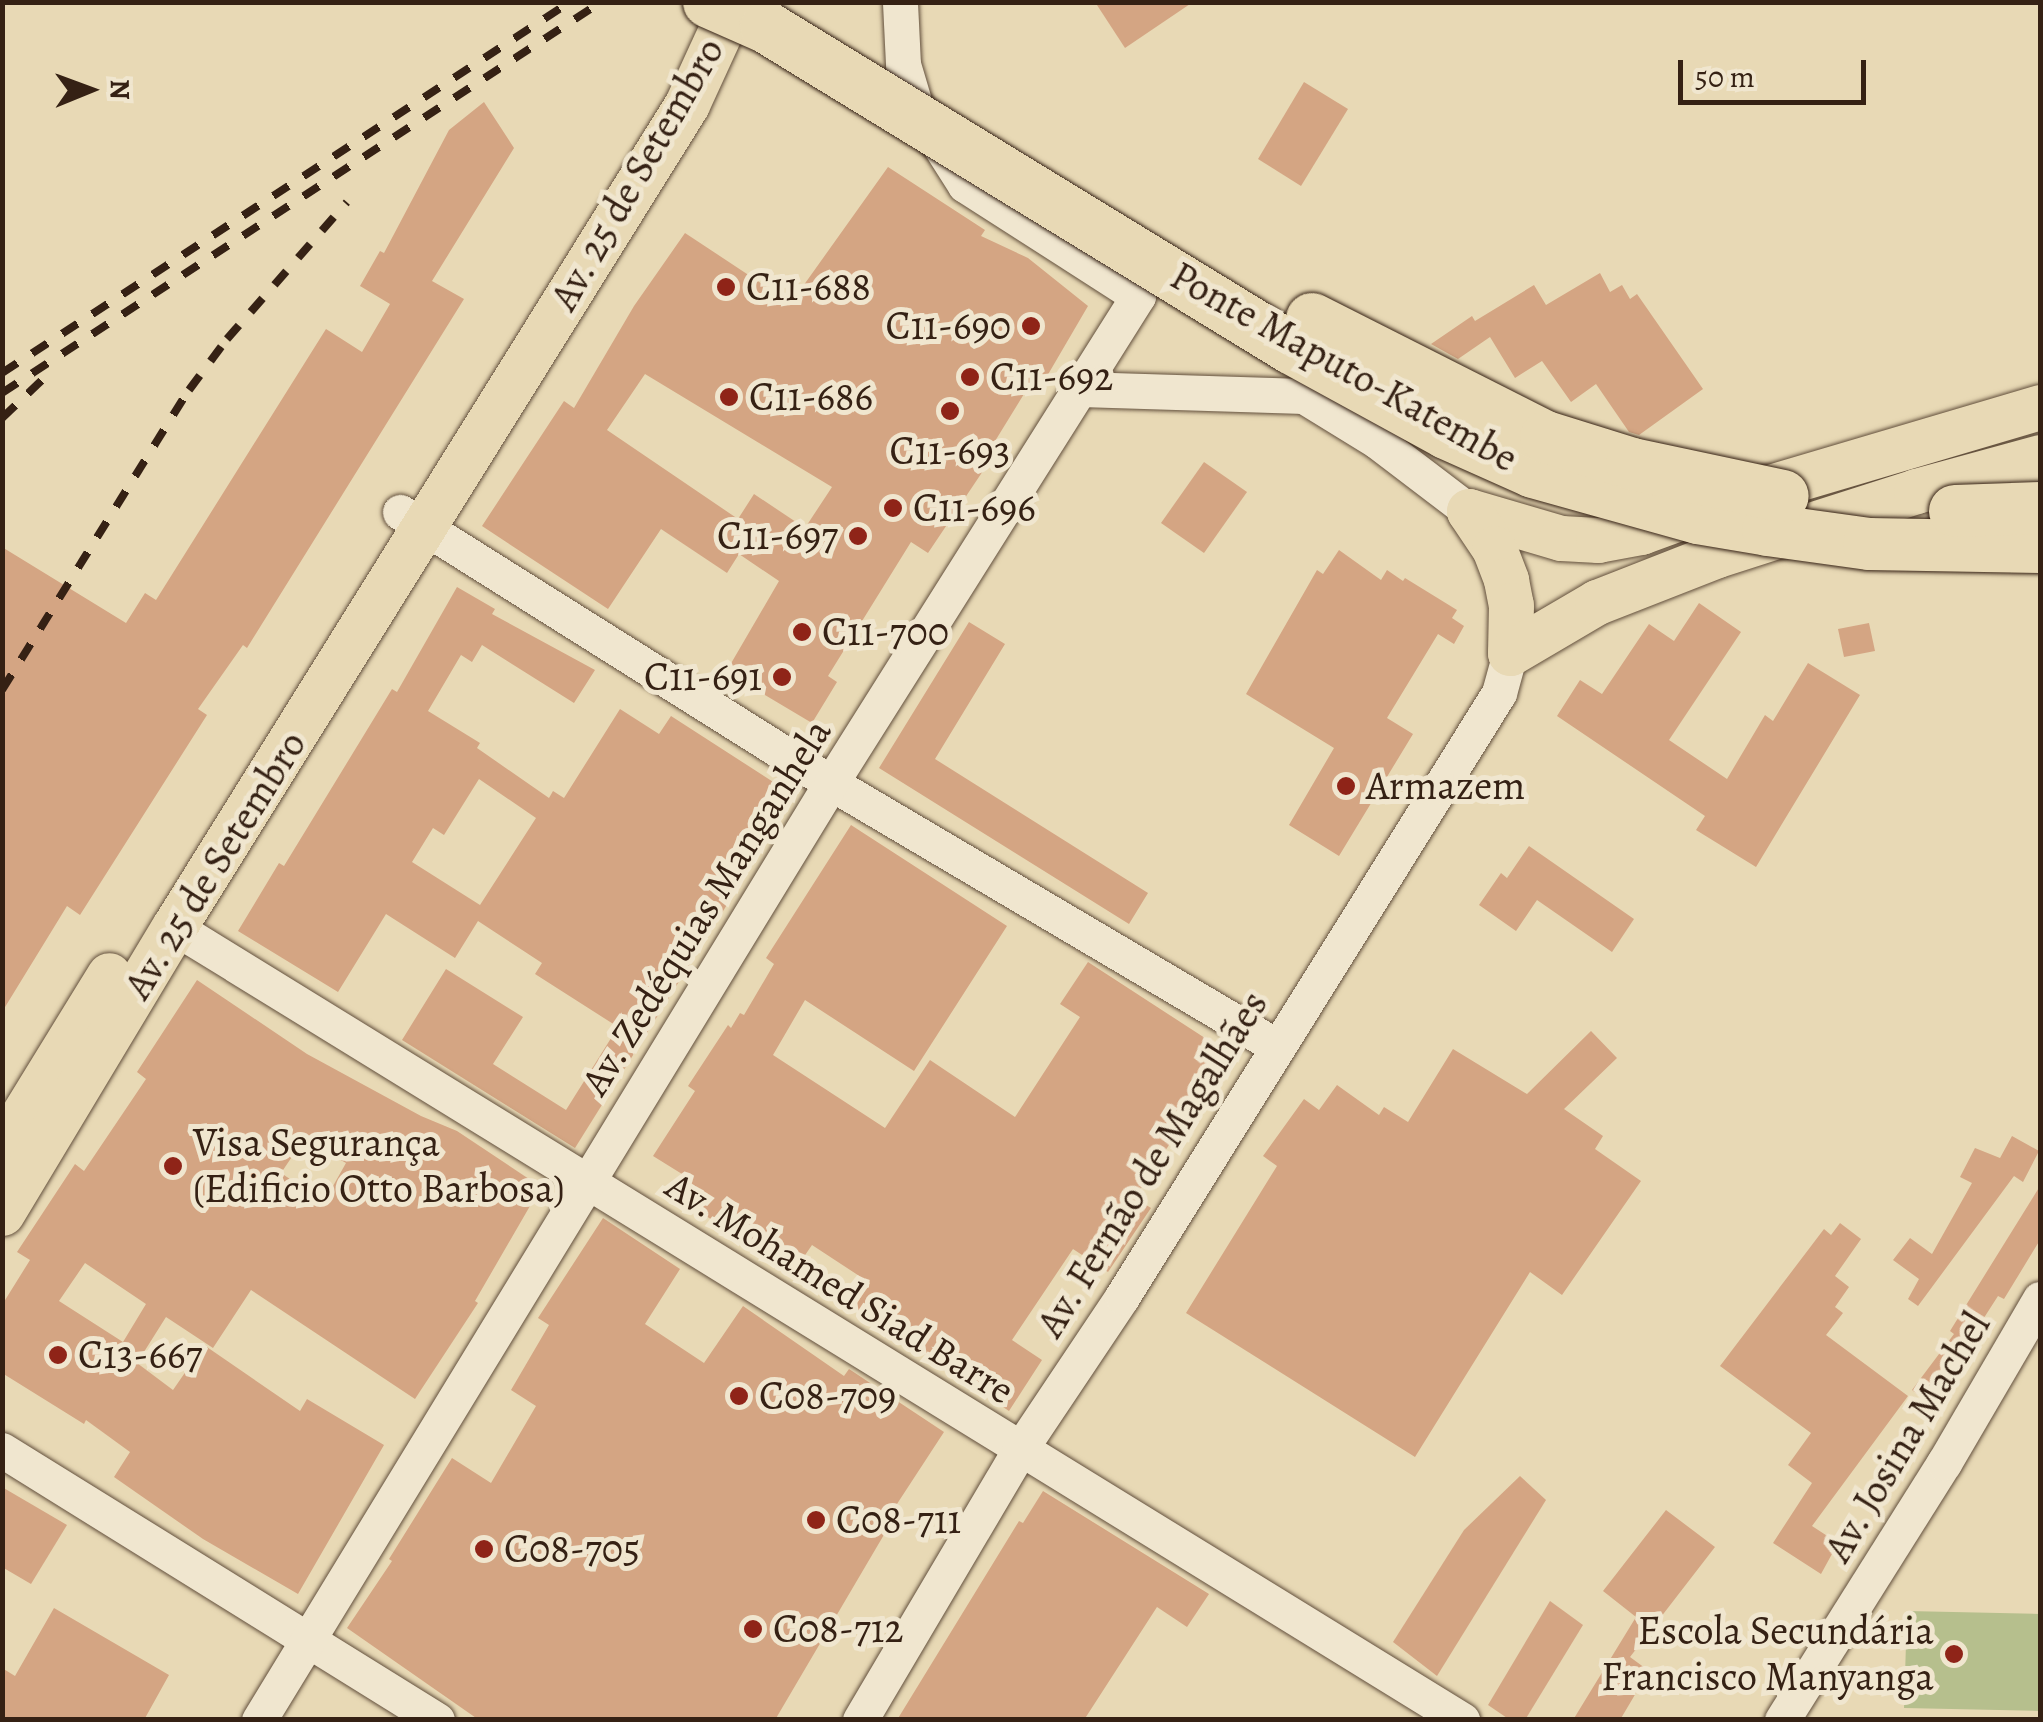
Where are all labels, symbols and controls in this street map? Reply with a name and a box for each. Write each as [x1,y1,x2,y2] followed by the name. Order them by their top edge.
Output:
[539,29,735,319] street label: Av. 25 de Setembro
[40,40,140,140] north arrow
[1683,40,1870,102] scale bar
[1695,57,1755,97] text: 50 m
[101,79,139,100] text: N
[1162,252,1526,482] street label: Ponte Maputo-Katembe
[746,263,871,311] place label: C11-688
[715,276,737,298] marker: C11-688
[885,302,1011,350] place label: C11-690
[1020,315,1042,337] marker: C11-690
[990,353,1113,401] place label: C11-692
[959,366,981,388] marker: C11-692
[749,373,873,421] place label: C11-686
[718,386,740,408] marker: C11-686
[939,400,961,422] marker: C11-693
[890,427,1010,475] place label: C11-693
[913,484,1036,532] place label: C11-696
[882,497,904,519] marker: C11-696
[717,512,838,560] place label: C11-697
[847,525,869,547] marker: C11-697
[822,608,949,656] place label: C11-700
[791,621,813,643] marker: C11-700
[644,653,762,701] place label: C11-691
[771,666,793,688] marker: C11-691
[570,710,842,1104] street label: Av. Zedéquias Manganhela
[113,722,317,1008] street label: Av. 25 de Setembro
[1366,762,1525,810] place label: Armazem
[1335,775,1357,797] marker: Armazem
[1026,982,1278,1346] street label: Av. Fernão de Magalhães
[193,1119,565,1213] place label: Visa Segurança (Edificio Otto Barbosa)
[162,1155,184,1177] marker: Visa Segurança (Edificio Otto Barbosa)
[657,1161,1023,1415] street label: Av. Mohamed Siad Barre
[1814,1303,2000,1571] street label: Av. Josina Machel
[78,1331,202,1379] place label: C13-667
[47,1344,69,1366] marker: C13-667
[759,1372,896,1420] place label: C08-709
[728,1385,750,1407] marker: C08-709
[836,1496,961,1544] place label: C08-711
[805,1509,827,1531] marker: C08-711
[504,1525,640,1573] place label: C08-705
[473,1538,495,1560] marker: C08-705
[773,1605,903,1653] place label: C08-712
[1601,1607,1934,1701] place label: Escola Secundária Francisco Manyanga
[742,1618,764,1640] marker: C08-712
[1943,1643,1965,1665] marker: Escola Secundária Francisco Manyanga

